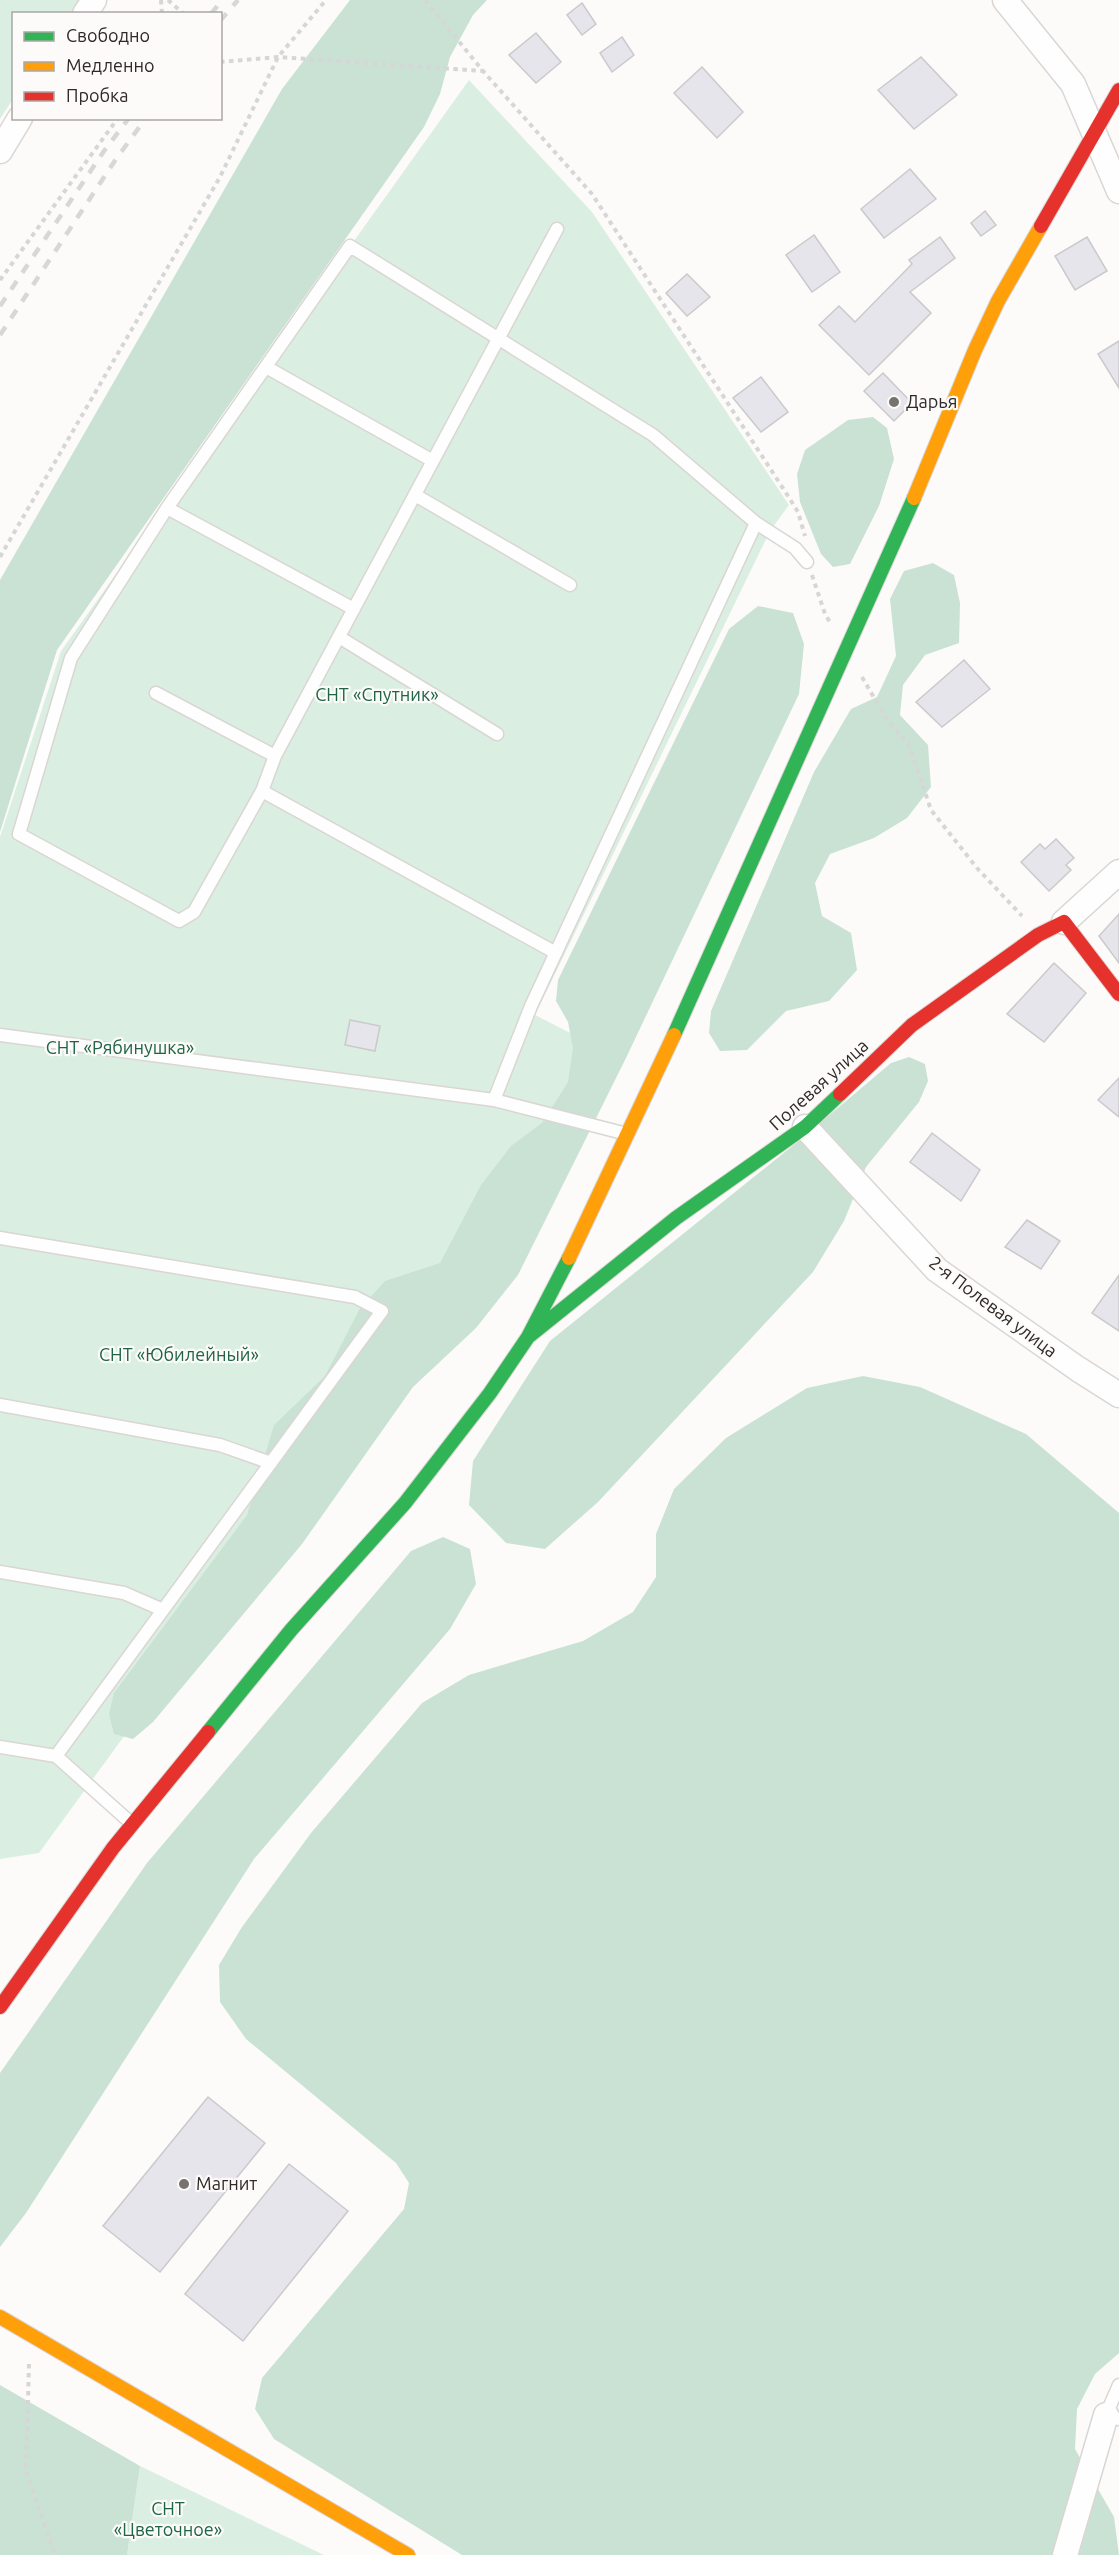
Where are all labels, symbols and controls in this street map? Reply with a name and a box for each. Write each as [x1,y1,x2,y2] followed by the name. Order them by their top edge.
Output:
[12,12,222,120] legend
[66,25,150,45] text: Свободно
[66,55,155,75] text: Медленно
[66,85,129,105] text: Пробка
[906,391,957,411] place label: Дарья
[887,395,901,409] marker: Дарья
[315,684,439,704] park label: СНТ «Спутник»
[765,1035,872,1134] street label: Полевая улица
[46,1037,194,1057] park label: СНТ «Рябинушка»
[926,1252,1061,1361] street label: 2-я Полевая улица
[99,1344,259,1364] park label: СНТ «Юбилейный»
[196,2173,257,2193] place label: Магнит
[177,2177,191,2191] marker: Магнит
[114,2498,222,2539] park label: СНТ «Цветочное»

